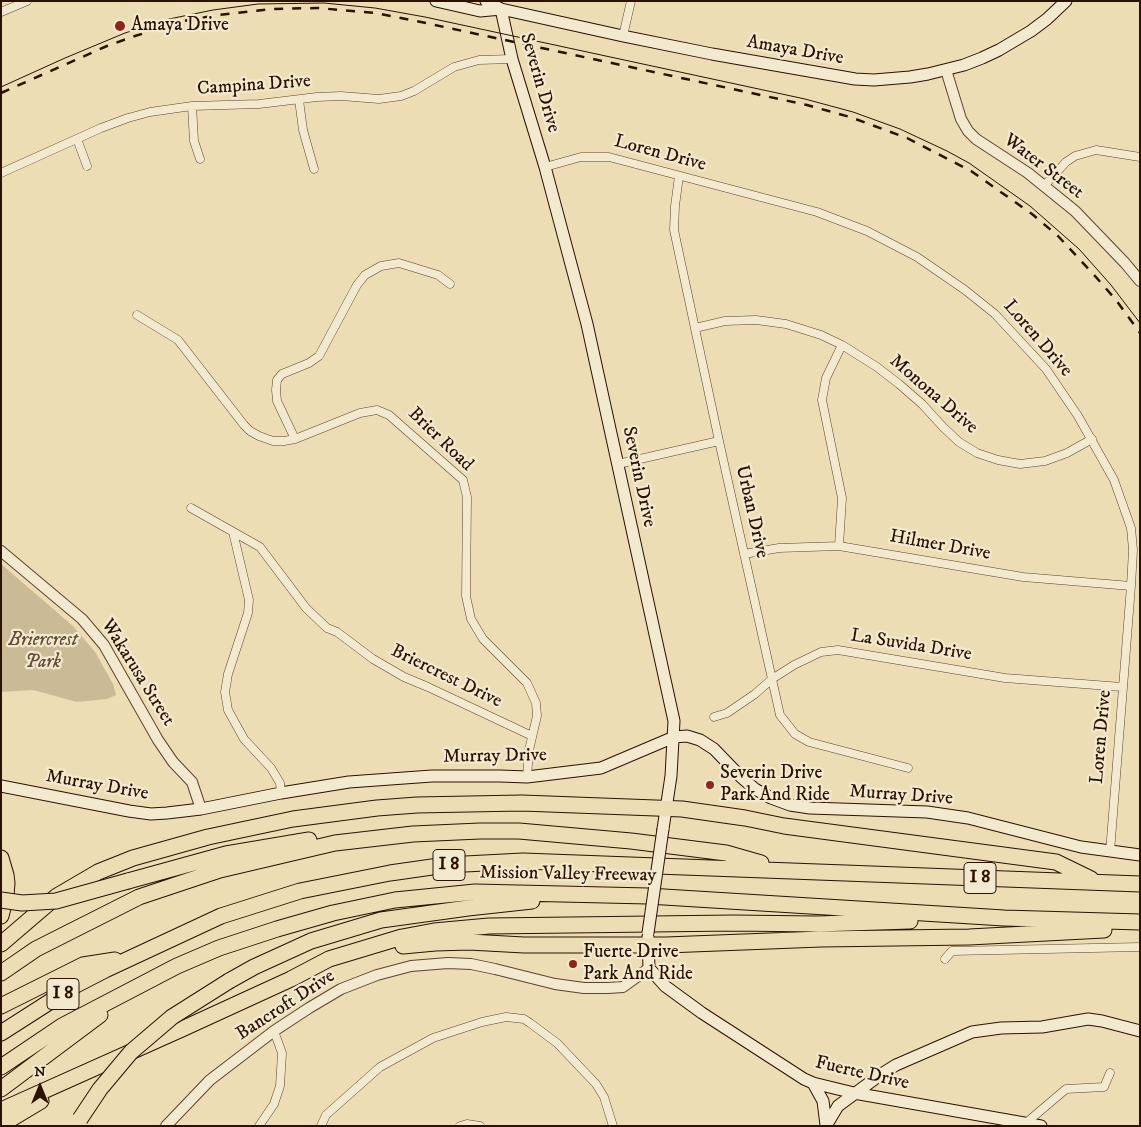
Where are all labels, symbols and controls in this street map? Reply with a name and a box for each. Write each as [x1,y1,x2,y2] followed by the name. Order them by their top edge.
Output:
[131,15,229,37] place label: Amaya Drive
[113,19,127,33] marker: Amaya Drive
[514,31,564,135] street label: Severin Drive
[745,31,845,71] street label: Amaya Drive
[196,71,312,101] street label: Campina Drive
[998,129,1088,205] street label: Water Street
[612,131,708,177] street label: Loren Drive
[998,296,1076,382] street label: Loren Drive
[884,350,982,440] street label: Monona Drive
[403,403,477,477] street label: Brier Road
[616,425,660,529] street label: Severin Drive
[729,463,773,561] street label: Urban Drive
[888,526,992,566] street label: Hilmer Drive
[95,615,179,731] street label: Wakarusa Street
[849,625,973,667] street label: La Suvida Drive
[8,630,78,674] park label: Briercrest Park
[387,640,505,714] street label: Briercrest Drive
[1087,689,1117,785] street label: Loren Drive
[443,745,547,769] street label: Murray Drive
[720,763,830,807] place label: Severin Drive Park And Ride
[44,766,150,806] street label: Murray Drive
[704,779,716,791] marker: Severin Drive Park And Ride
[848,781,954,811] street label: Murray Drive
[433,850,465,880] road number: I 8
[479,862,657,888] street label: Mission Valley Freeway
[964,862,996,894] road number: I 8
[583,942,693,986] place label: Fuerte Drive Park And Ride
[567,958,579,970] marker: Fuerte Drive Park And Ride
[232,966,340,1046] street label: Bancroft Drive
[47,979,79,1010] road number: I 8
[813,1052,911,1096] street label: Fuerte Drive
[15,1062,65,1112] north arrow
[34,1063,46,1081] text: N

